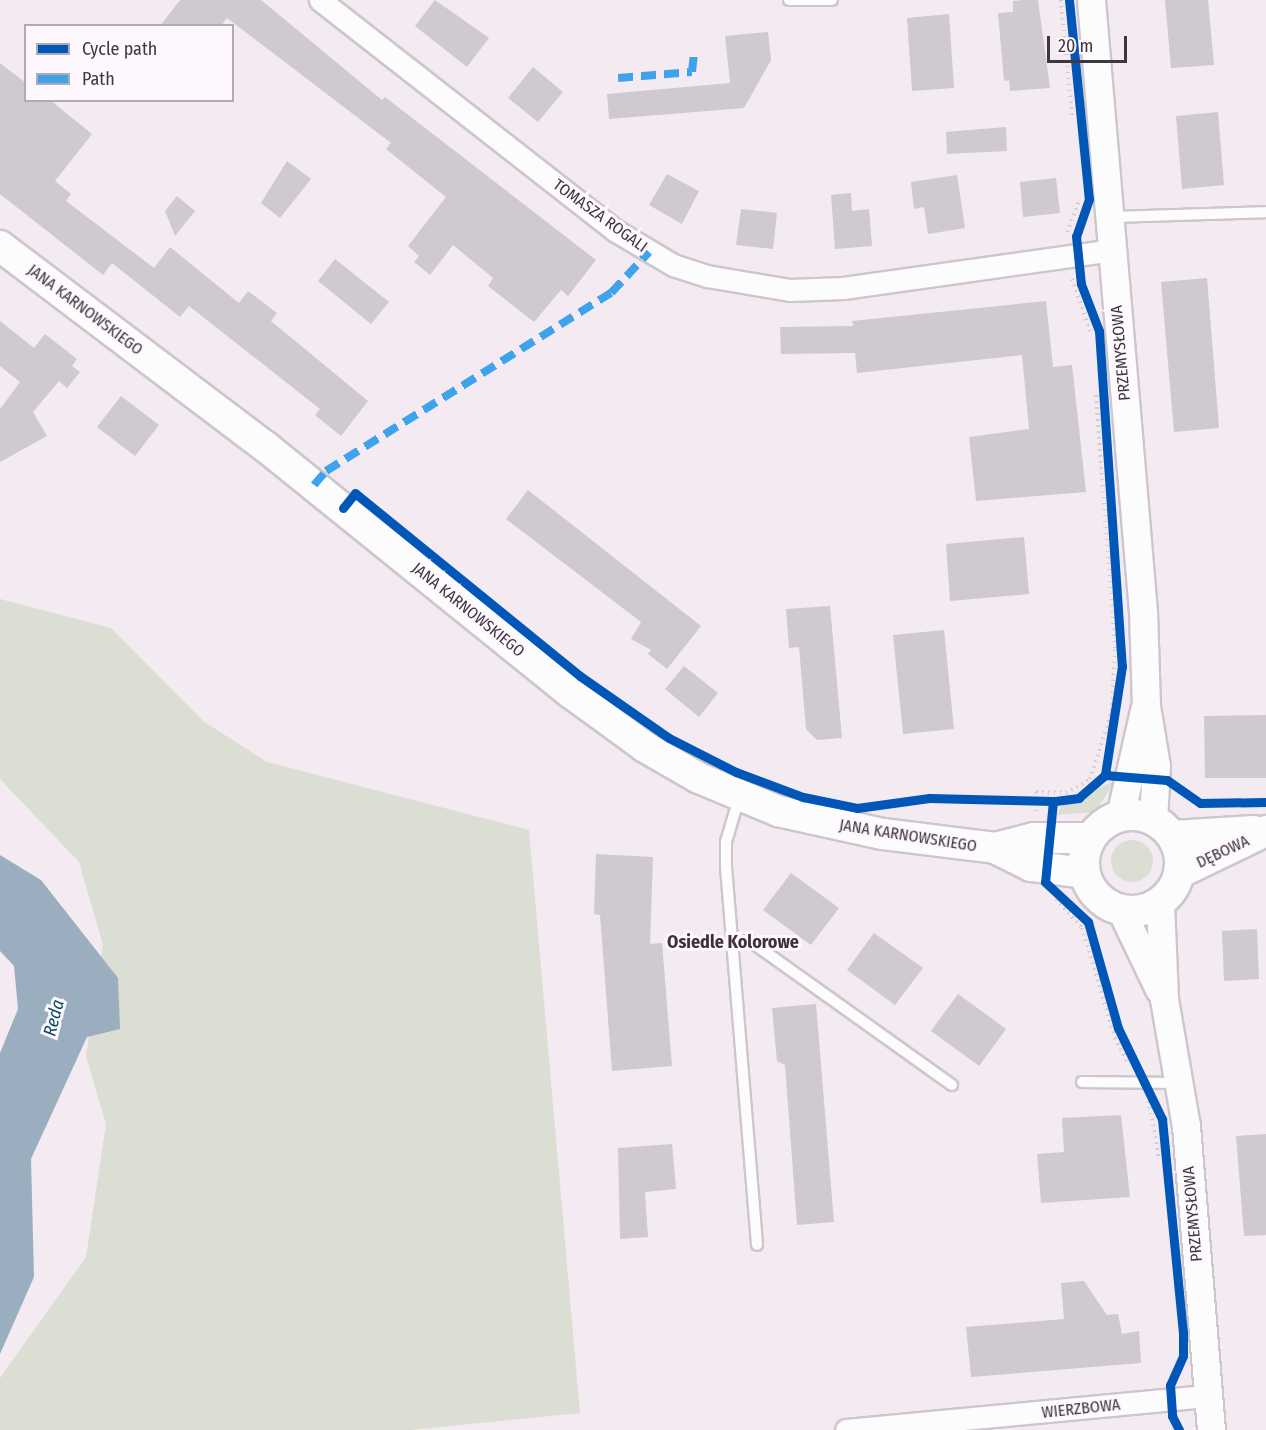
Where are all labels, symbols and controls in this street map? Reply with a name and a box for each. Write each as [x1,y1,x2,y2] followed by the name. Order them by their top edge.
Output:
[24,24,234,102] legend
[1050,24,1130,62] scale bar
[1058,35,1093,57] text: 20 m
[82,38,157,60] text: Cycle path
[82,68,115,90] text: Path
[549,175,651,257] street label: TOMASZA ROGALI
[24,261,146,359] street label: JANA KARNOWSKIEGO
[1107,304,1135,402] street label: PRZEMYSŁOWA
[408,559,528,661] street label: JANA KARNOWSKIEGO
[838,816,978,856] street label: JANA KARNOWSKIEGO
[1194,831,1252,873] street label: DĘBOWA
[667,931,799,953] district label: Osiedle Kolorowe
[39,998,69,1038] water label: Reda
[1179,1165,1207,1263] street label: PRZEMYSŁOWA
[1041,1395,1121,1423] street label: WIERZBOWA

